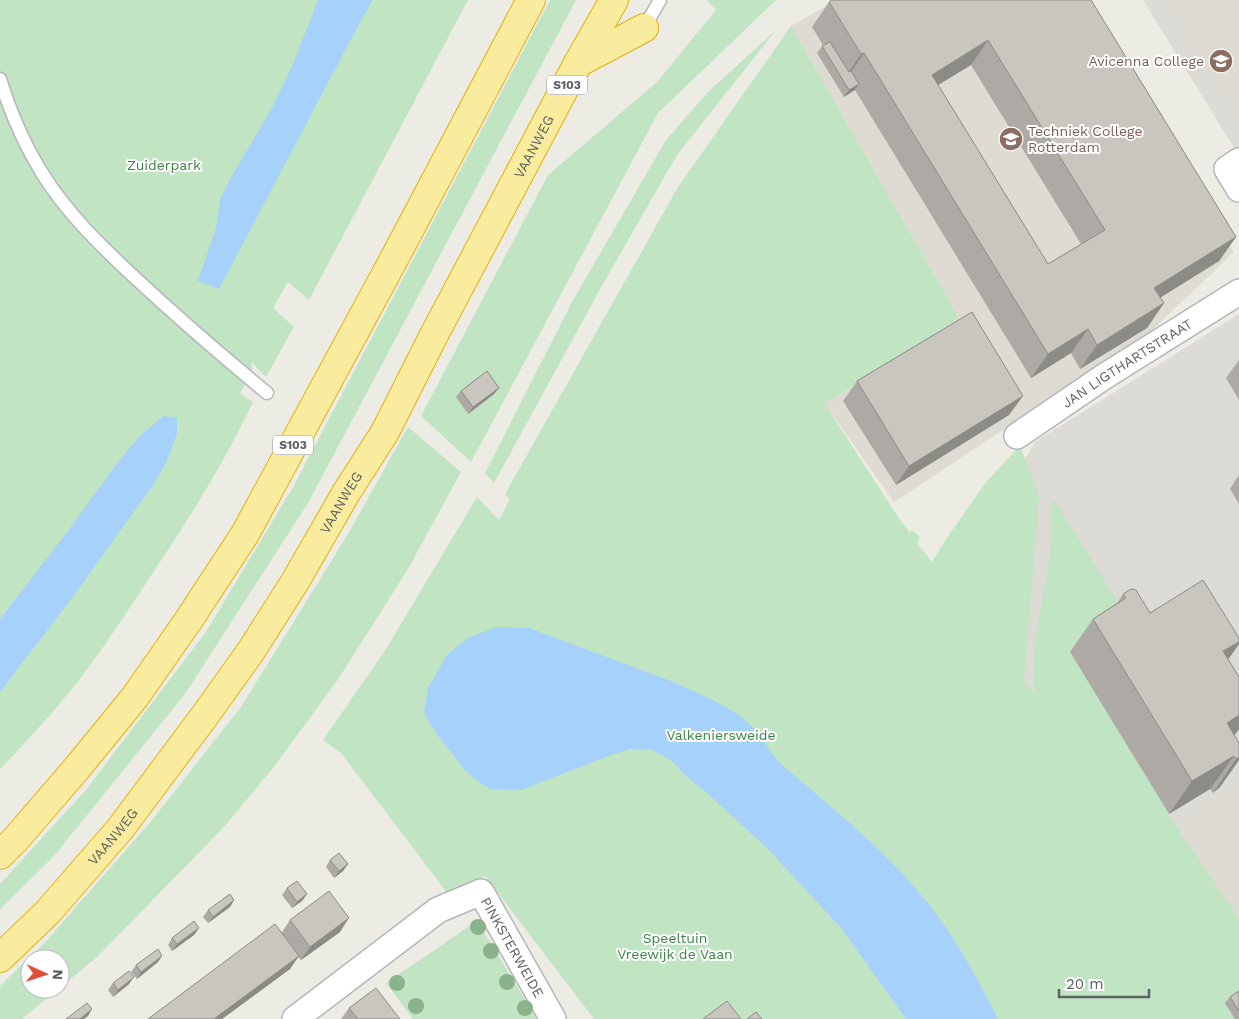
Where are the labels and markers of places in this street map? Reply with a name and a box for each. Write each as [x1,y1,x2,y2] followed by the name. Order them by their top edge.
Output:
[1208,48,1234,74] school or university icon: Avicenna College
[1088,53,1204,69] place label: Avicenna College
[1028,123,1143,155] place label: Techniek College Rotterdam
[998,126,1024,152] school or university icon: Techniek College Rotterdam

